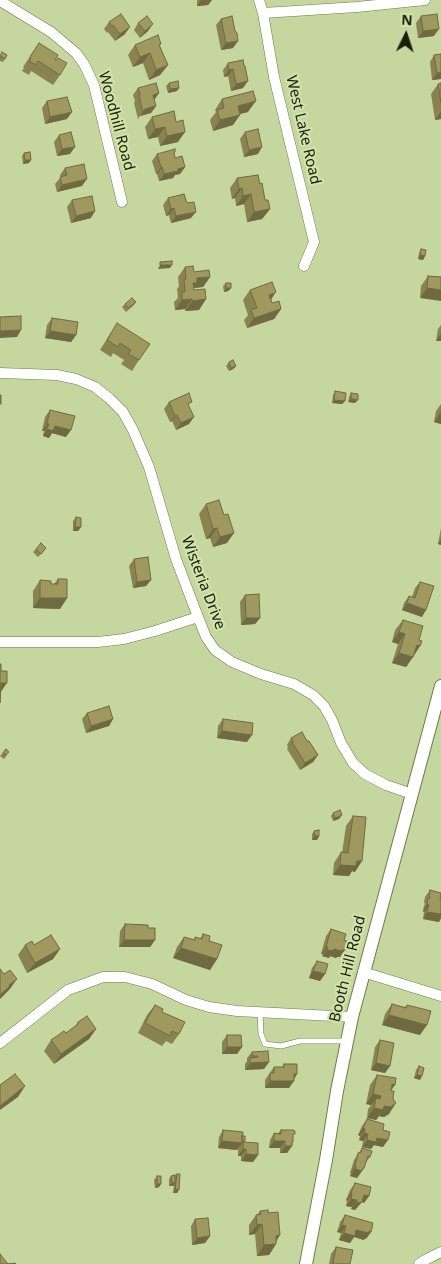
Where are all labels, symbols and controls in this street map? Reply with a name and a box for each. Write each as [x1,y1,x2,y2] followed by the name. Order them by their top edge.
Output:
[381,10,431,60] north arrow
[401,10,413,29] text: N
[94,69,138,173] street label: Woodhill Road
[282,74,324,186] street label: West Lake Road
[177,534,229,632] street label: Wisteria Drive
[326,914,370,1024] street label: Booth Hill Road

